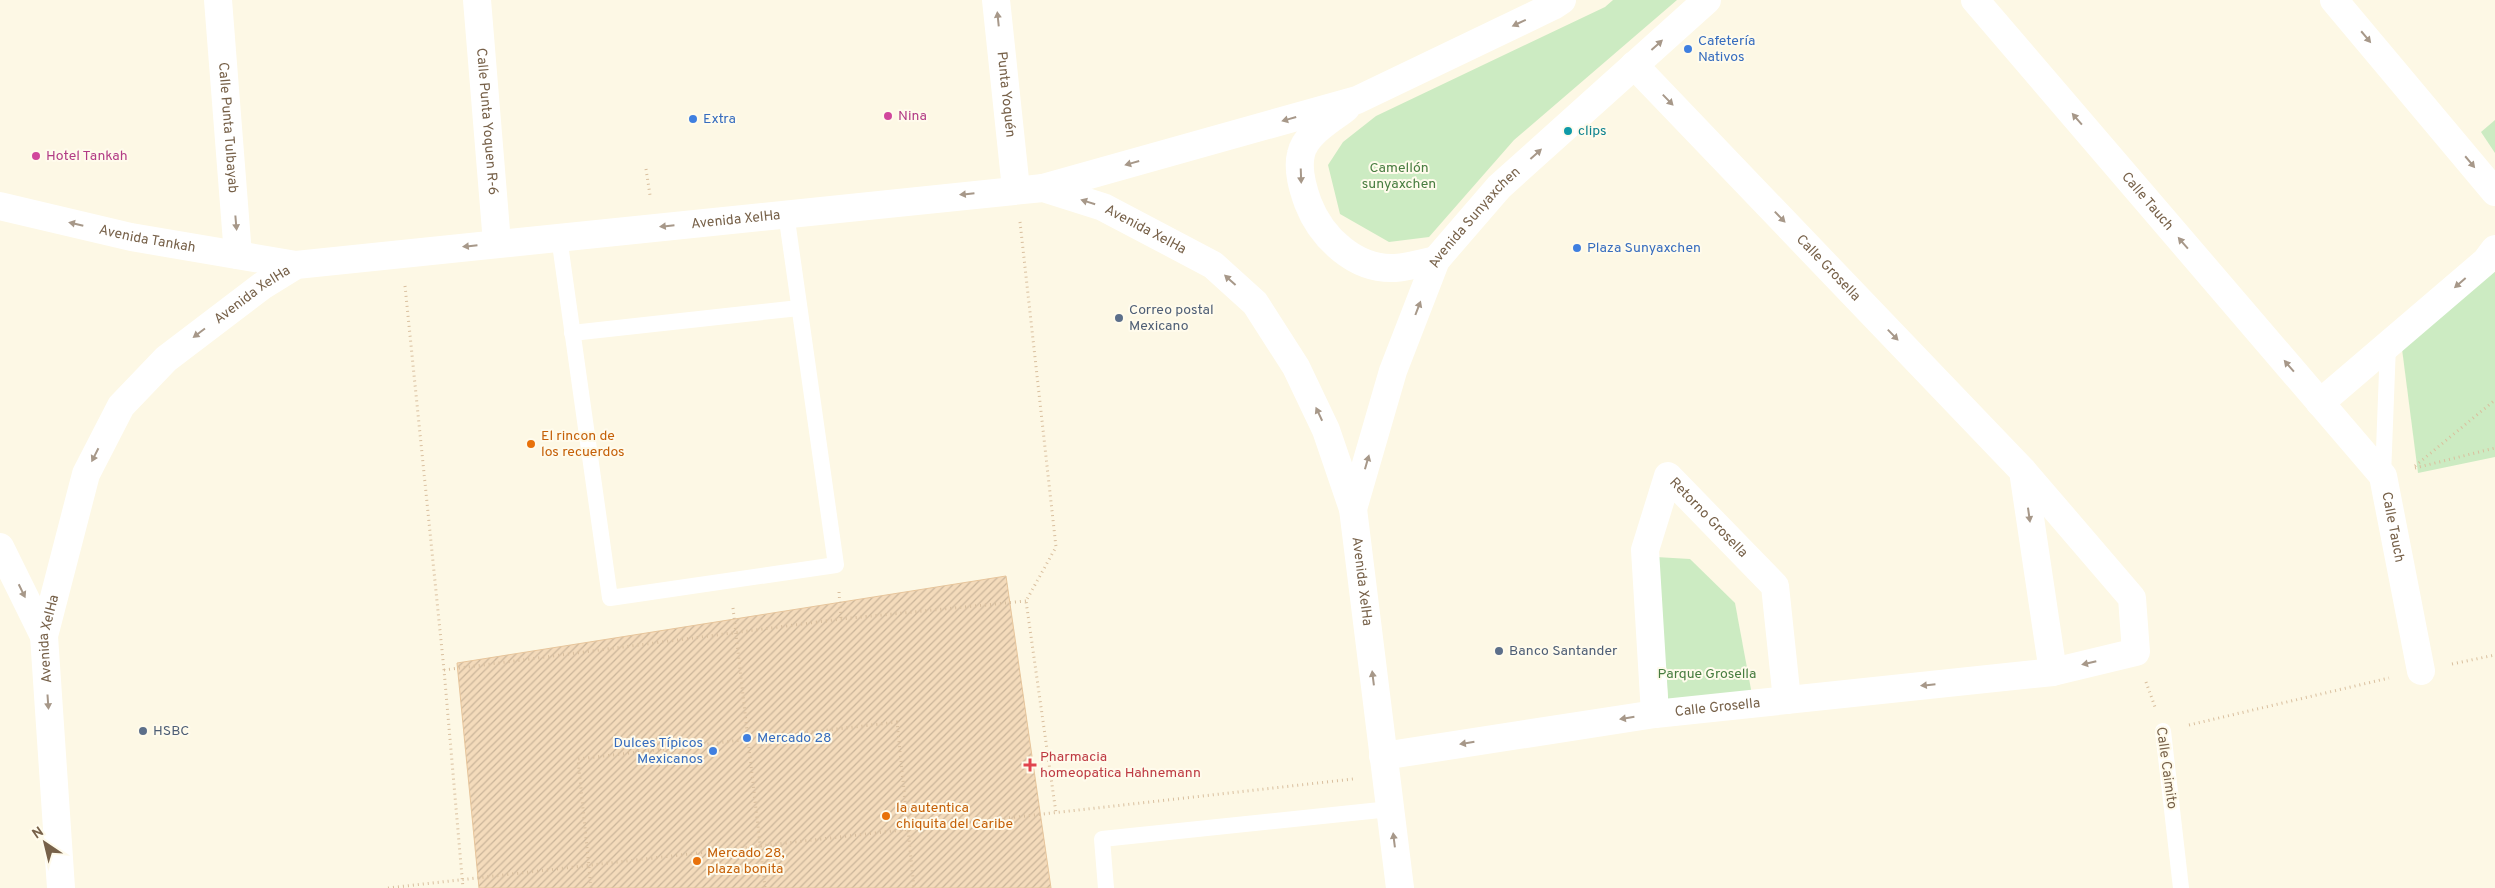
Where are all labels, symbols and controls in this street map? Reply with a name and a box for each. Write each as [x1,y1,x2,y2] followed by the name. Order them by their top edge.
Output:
[994,11,1002,27] one-way arrow
[1511,18,1526,27] one-way arrow
[2361,30,2372,43] one-way arrow
[1698,33,1755,66] place label: Cafetería Nativos
[1650,39,1662,51] one-way arrow
[1682,43,1694,55] marker: Cafetería Nativos
[472,47,502,196] street label: Calle Punta Yoquen R-6
[993,51,1019,138] street label: Punta Yoquén
[214,62,242,194] street label: Calle Punta Tulbayab
[1662,94,1674,106] one-way arrow
[898,108,927,125] place label: Nina
[882,110,894,122] marker: Nina
[703,111,736,128] place label: Extra
[687,113,699,125] marker: Extra
[2071,114,2083,126] one-way arrow
[1281,115,1296,123] one-way arrow
[1578,123,1607,140] place label: clips
[1562,125,1574,137] marker: clips
[46,148,128,165] place label: Hotel Tankah
[1530,148,1542,159] one-way arrow
[30,150,42,162] marker: Hotel Tankah
[2464,156,2475,168] one-way arrow
[1125,159,1140,167] one-way arrow
[1362,160,1436,193] park label: Camellón sunyaxchen
[1425,163,1524,270] street label: Avenida Sunyaxchen
[1298,168,1306,184] one-way arrow
[2118,169,2177,234] street label: Calle Tauch
[959,191,975,199] one-way arrow
[1081,198,1096,206] one-way arrow
[1102,201,1189,258] street label: Avenida XelHa
[690,207,781,233] street label: Avenida XelHa
[1774,211,1786,223] one-way arrow
[232,215,240,231] one-way arrow
[68,220,83,228] one-way arrow
[97,221,197,256] street label: Avenida Tankah
[658,222,674,230] one-way arrow
[1793,231,1864,305] street label: Calle Grosella
[2177,237,2189,249] one-way arrow
[1587,240,1701,257] place label: Plaza Sunyaxchen
[462,242,478,250] one-way arrow
[1571,242,1583,254] marker: Plaza Sunyaxchen
[211,262,293,328] street label: Avenida XelHa
[1224,274,1236,286] one-way arrow
[2454,277,2467,288] one-way arrow
[1414,301,1422,315] one-way arrow
[1129,302,1214,335] place label: Correo postal Mexicano
[1113,312,1125,324] marker: Correo postal Mexicano
[193,328,206,339] one-way arrow
[1887,328,1899,340] one-way arrow
[2283,360,2294,373] one-way arrow
[1314,407,1322,421] one-way arrow
[541,428,625,461] place label: El rincon de los recuerdos
[525,438,537,450] marker: El rincon de los recuerdos
[91,448,99,463] one-way arrow
[1363,455,1371,470] one-way arrow
[1666,474,1751,561] street label: Retorno Grosella
[2378,490,2408,564] street label: Calle Tauch
[2026,507,2034,523] one-way arrow
[1348,536,1376,627] street label: Avenida XelHa
[18,584,26,598] one-way arrow
[35,593,63,684] street label: Avenida XelHa
[1509,643,1618,660] place label: Banco Santander
[1493,645,1505,657] marker: Banco Santander
[2081,659,2096,667] one-way arrow
[1658,666,1756,683] park label: Parque Grosella
[1369,670,1377,686] one-way arrow
[1920,681,1936,689] one-way arrow
[45,694,53,710] one-way arrow
[1674,694,1761,720] street label: Calle Grosella
[1619,714,1635,722] one-way arrow
[153,723,189,740] place label: HSBC
[137,725,149,737] marker: HSBC
[2152,726,2180,810] street label: Calle Caimito
[757,730,832,747] place label: Mercado 28
[741,732,753,744] marker: Mercado 28
[614,735,703,768] place label: Dulces Típicos Mexicanos
[1458,739,1474,747] one-way arrow
[707,745,719,757] marker: Dulces Típicos Mexicanos
[1040,749,1201,782] place label: Pharmacia homeopatica Hahnemann
[1024,759,1036,771] marker: Pharmacia homeopatica Hahnemann
[896,800,1013,833] place label: la autentica chiquita del Caribe
[880,810,892,822] marker: la autentica chiquita del Caribe
[20,818,70,868] north arrow
[29,824,47,843] text: N
[1389,831,1397,847] one-way arrow
[707,845,785,878] place label: Mercado 28, plaza bonita
[691,855,703,867] marker: Mercado 28, plaza bonita

